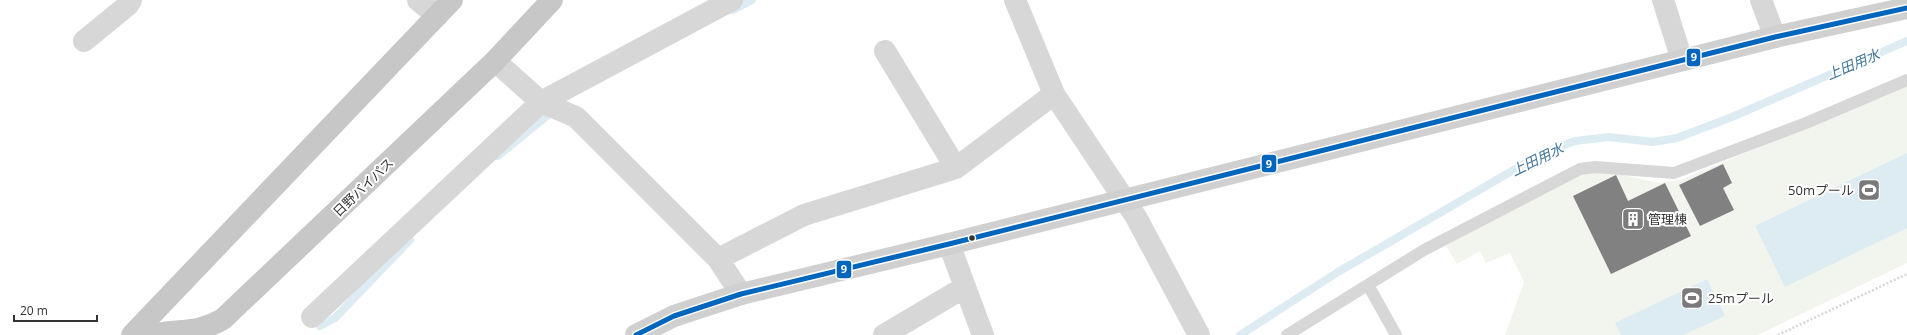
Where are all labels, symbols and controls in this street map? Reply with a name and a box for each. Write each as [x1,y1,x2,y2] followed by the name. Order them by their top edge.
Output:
[1824,44,1884,84] water label: 上田用水
[1686,48,1701,67] line badge: 9
[1691,49,1697,64] text: 9
[1508,137,1568,180] water label: 上田用水
[329,154,397,220] street label: 日野バイパス
[1261,154,1277,173] line badge: 9
[1266,156,1272,171] text: 9
[1856,177,1882,203] sports icon: 50mプール
[1788,181,1854,199] place label: 50mプール
[1620,206,1646,232] building icon: 管理棟
[1648,210,1687,228] place label: 管理棟
[967,233,977,243] unlabelled marker
[836,260,852,279] line badge: 9
[841,261,847,276] text: 9
[1679,285,1705,311] sports icon: 25mプール
[1708,289,1774,307] place label: 25mプール
[14,297,97,323] scale bar
[20,302,48,319] text: 20 m

